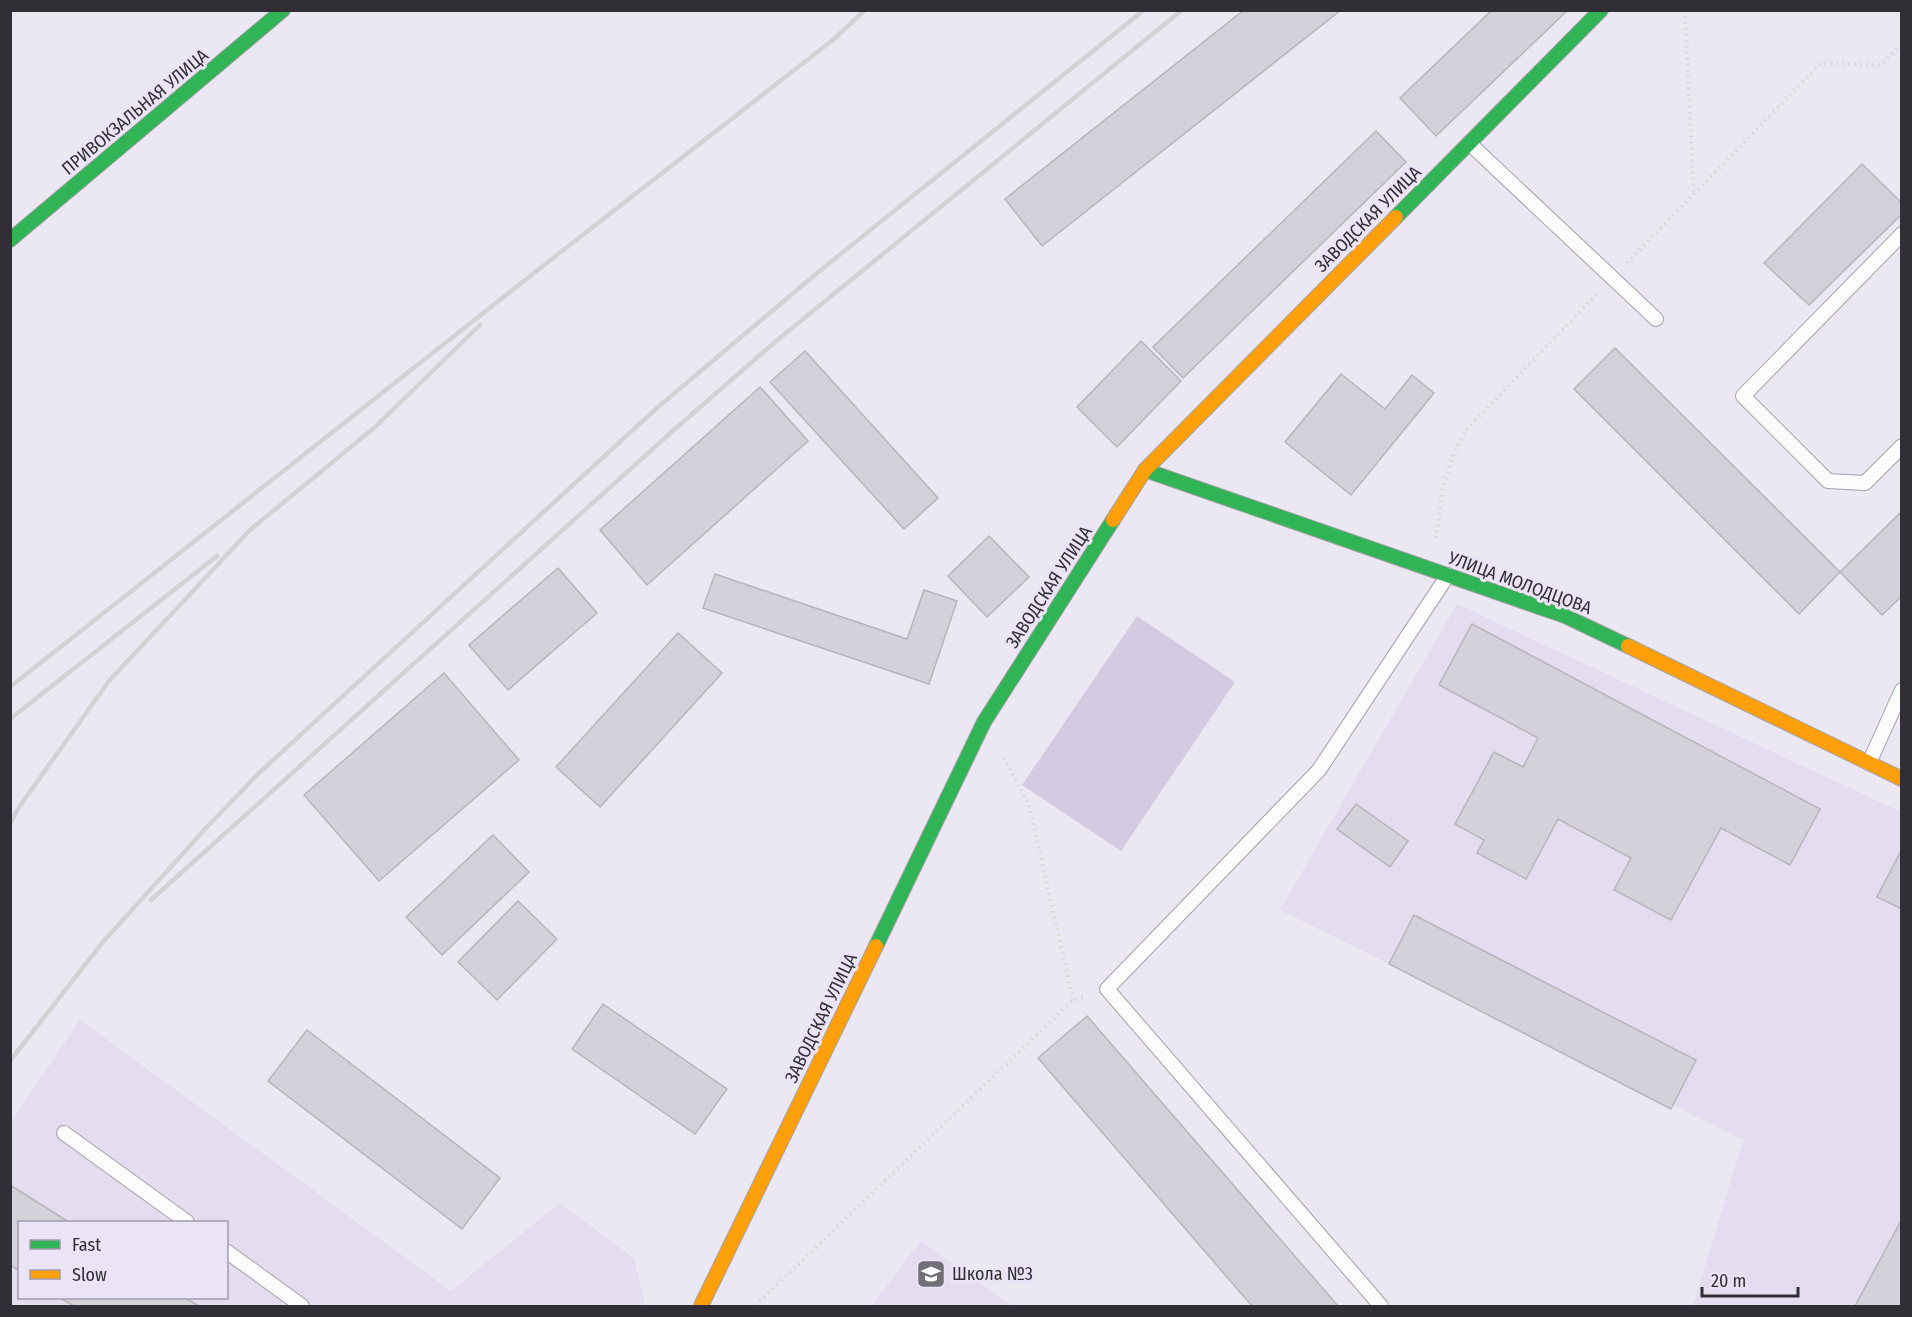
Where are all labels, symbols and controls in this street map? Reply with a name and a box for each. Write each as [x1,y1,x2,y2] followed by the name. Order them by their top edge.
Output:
[57,44,213,180] street label: ПРИВОКЗАЛЬНАЯ УЛИЦА
[1310,161,1426,277] street label: ЗАВОДСКАЯ УЛИЦА
[1001,521,1097,652] street label: ЗАВОДСКАЯ УЛИЦА
[1444,547,1595,619] street label: УЛИЦА МОЛОДЦОВА
[780,949,862,1086] street label: ЗАВОДСКАЯ УЛИЦА
[18,1221,228,1299] legend
[72,1234,101,1256] text: Fast
[915,1258,947,1290] school or university icon: Школа №3
[1702,1260,1798,1298] scale bar
[952,1263,1033,1285] place label: Школа №3
[72,1264,107,1286] text: Slow
[1711,1270,1746,1292] text: 20 m

